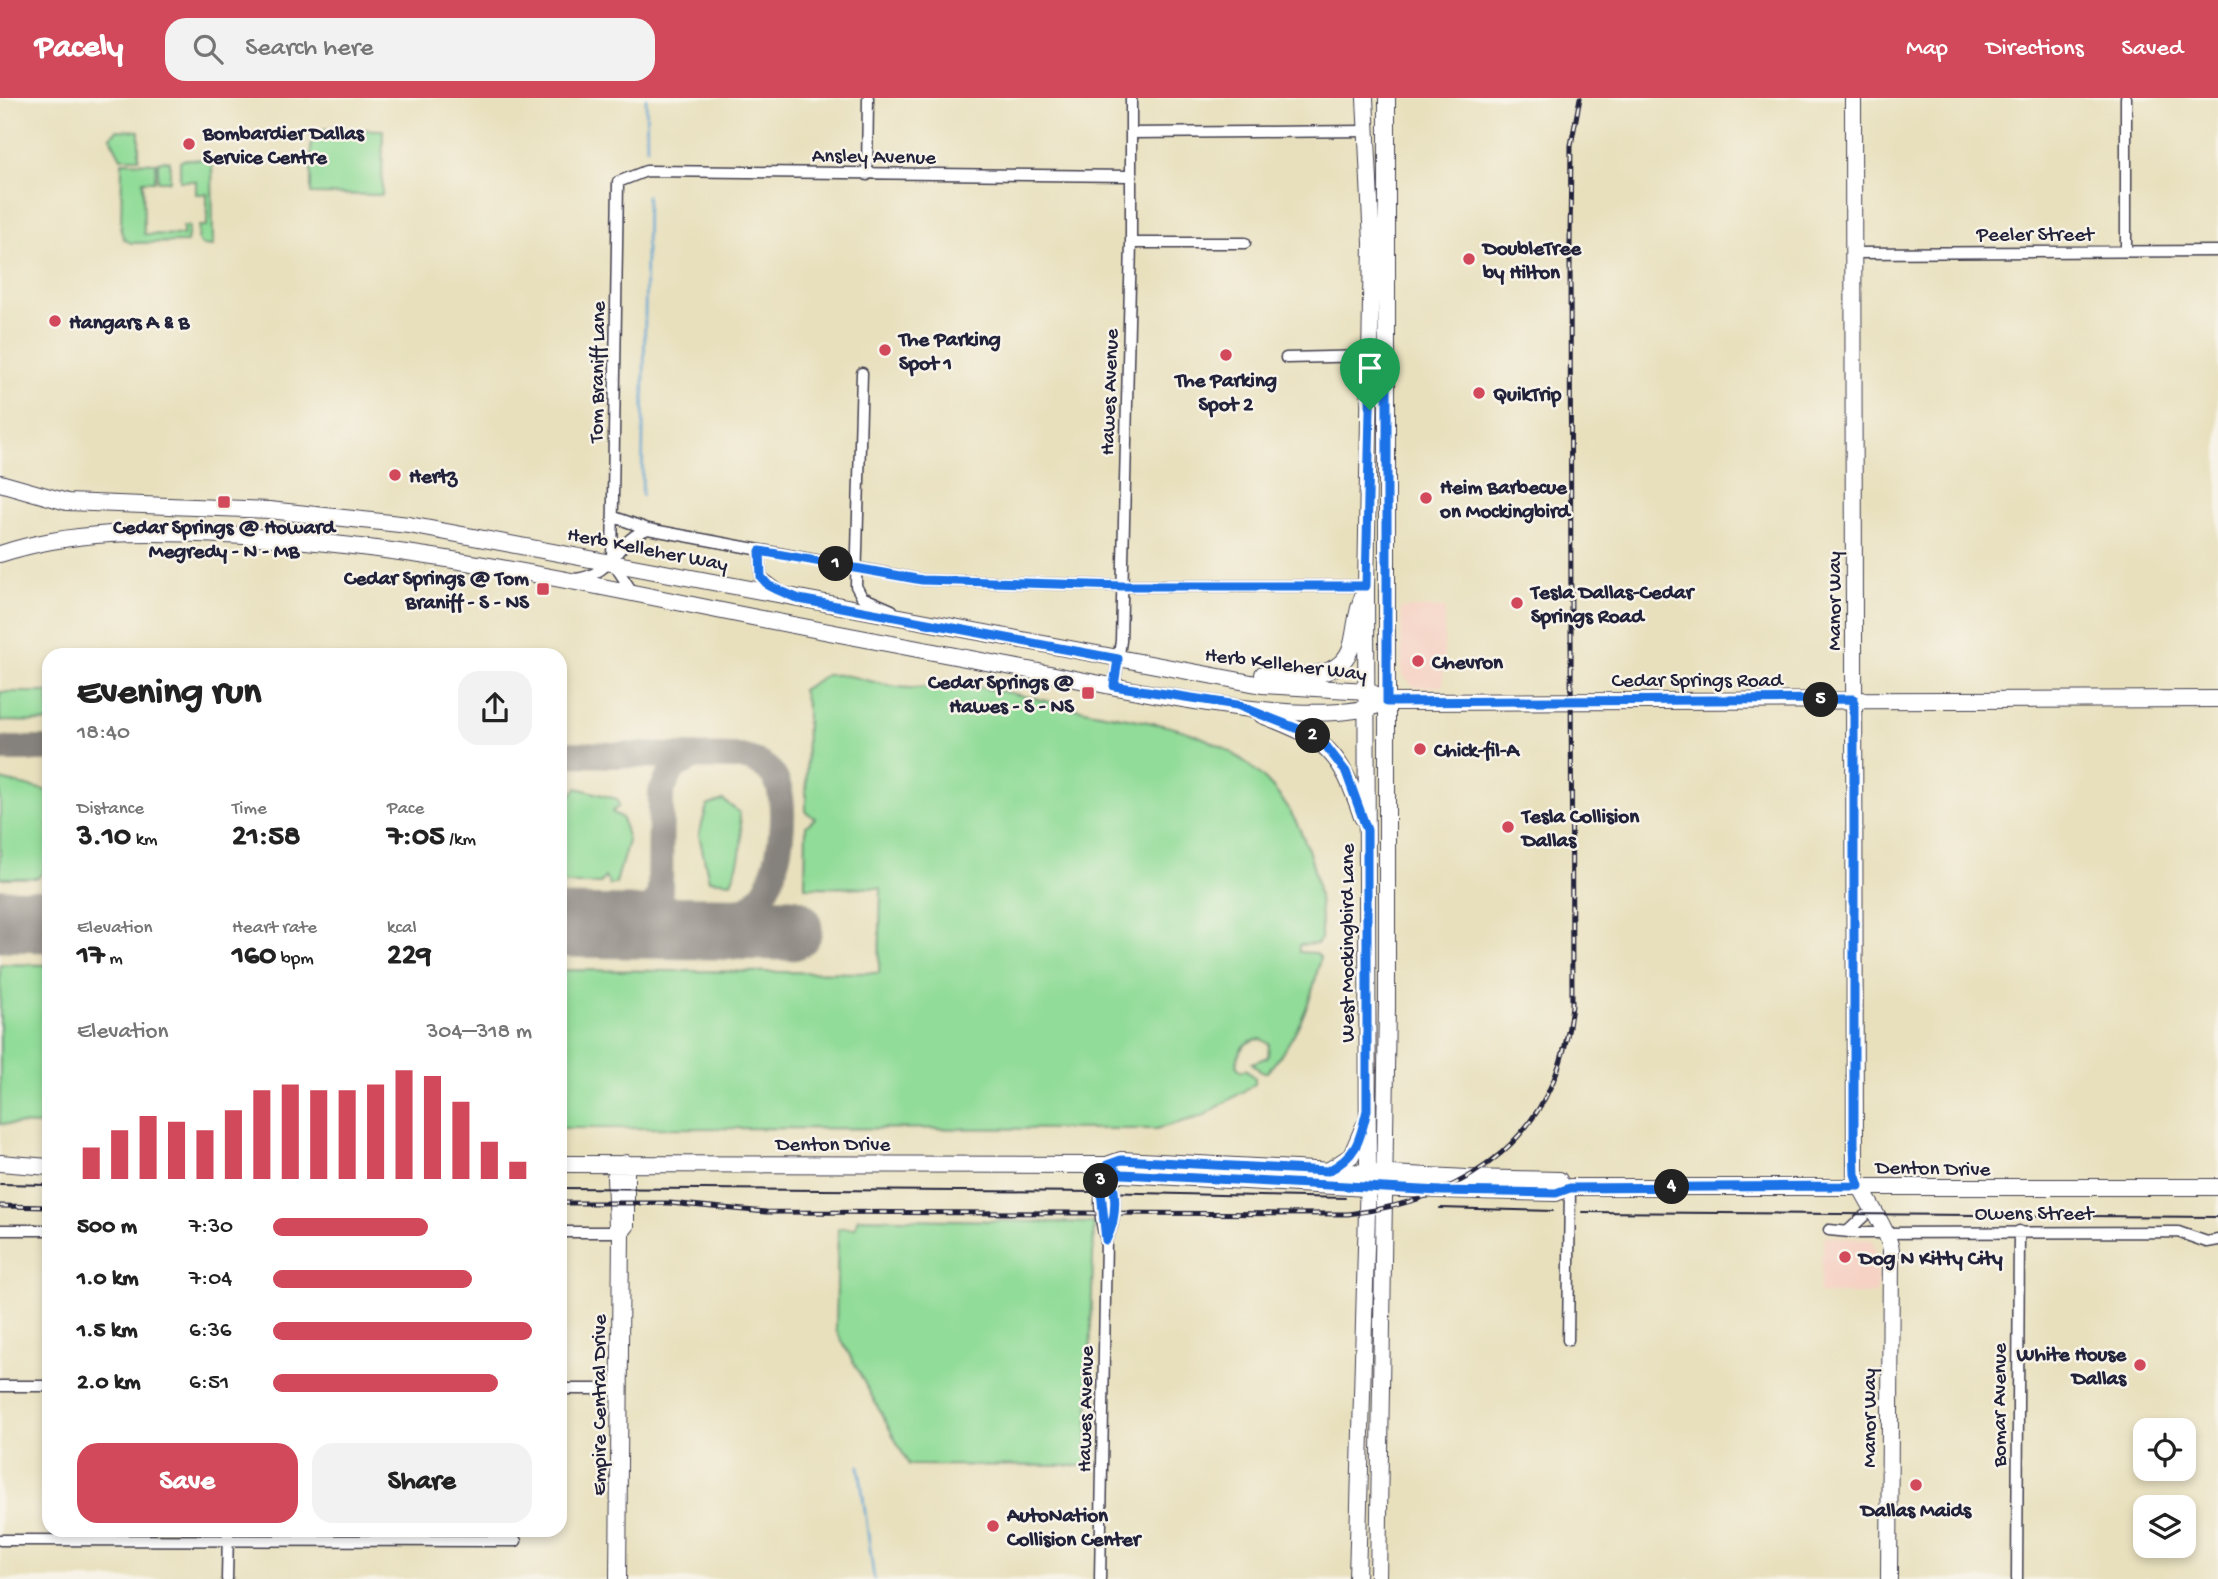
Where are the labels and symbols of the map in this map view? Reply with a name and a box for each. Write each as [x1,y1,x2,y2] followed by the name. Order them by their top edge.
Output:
[202,123,365,172] place label: Bombardier Dallas Service Centre
[181,136,197,152] marker: Bombardier Dallas Service Centre
[812,145,937,172] street label: Ansley Avenue
[1975,224,2096,249] street label: Peeler Street
[1481,238,1582,287] place label: DoubleTree by Hilton
[1461,251,1477,267] marker: DoubleTree by Hilton
[586,300,613,444] street label: Tom Braniff Lane
[69,312,190,337] place label: Hangars A & B
[47,313,63,329] marker: Hangars A & B
[1097,327,1126,456] street label: Hawes Avenue
[897,329,1001,378] place label: The Parking Spot 1
[1340,338,1400,410] pin
[877,342,893,358] marker: The Parking Spot 1
[1218,347,1234,363] marker: The Parking Spot 2
[1173,370,1277,419] place label: The Parking Spot 2
[1493,384,1562,409] place label: QuikTrip
[1471,385,1487,401] marker: QuikTrip
[409,466,459,491] place label: Hertz
[387,467,403,483] marker: Hertz
[1439,477,1572,526] place label: Heim Barbecue on Mockingbird
[1418,490,1434,506] marker: Heim Barbecue on Mockingbird
[216,494,232,510] marker: Cedar Springs @ Howard Megredy - N - MB
[112,517,337,566] place label: Cedar Springs @ Howard Megredy - N - MB
[565,524,730,579] street label: Herb Kelleher Way
[818,546,854,582] pin: 1
[1824,551,1849,651] street label: Manor Way
[343,568,530,617] place label: Cedar Springs @ Tom Braniff - S - NS
[535,581,551,597] marker: Cedar Springs @ Tom Braniff - S - NS
[1529,582,1696,631] place label: Tesla Dallas-Cedar Springs Road
[1509,595,1525,611] marker: Tesla Dallas-Cedar Springs Road
[1203,644,1368,689] street label: Herb Kelleher Way
[1431,652,1504,677] place label: Chevron
[1410,653,1426,669] marker: Chevron
[1611,670,1784,695] street label: Cedar Springs Road
[927,672,1075,721] place label: Cedar Springs @ Hawes - S - NS
[1804,682,1839,718] pin: 5
[1080,685,1096,701] marker: Cedar Springs @ Hawes - S - NS
[1296,718,1330,754] pin: 2
[1433,740,1521,765] place label: Chick-fil-A
[1412,741,1428,757] marker: Chick-fil-A
[1520,806,1640,855] place label: Tesla Collision Dallas
[1500,819,1516,835] marker: Tesla Collision Dallas
[1337,842,1362,1042] street label: West Mockingbird Lane
[774,1134,892,1159] street label: Denton Drive
[1873,1157,1992,1184] street label: Denton Drive
[1084,1164,1118,1198] pin: 3
[1654,1170,1690,1204] pin: 4
[1975,1203,2096,1228] street label: Owens Street
[1857,1248,2003,1273] place label: Dog N Kitty City
[1837,1249,1853,1265] marker: Dog N Kitty City
[589,1313,614,1496] street label: Empire Central Drive
[1989,1342,2014,1468] street label: Bomar Avenue
[1074,1344,1101,1473] street label: Hawes Avenue
[2016,1344,2127,1393] place label: White House Dallas
[2132,1357,2148,1373] marker: White House Dallas
[1859,1368,1884,1468] street label: Manor Way
[1908,1477,1924,1493] marker: Dallas Maids
[1859,1500,1972,1525] place label: Dallas Maids
[1006,1505,1143,1554] place label: AutoNation Collision Center
[985,1518,1001,1534] marker: AutoNation Collision Center

